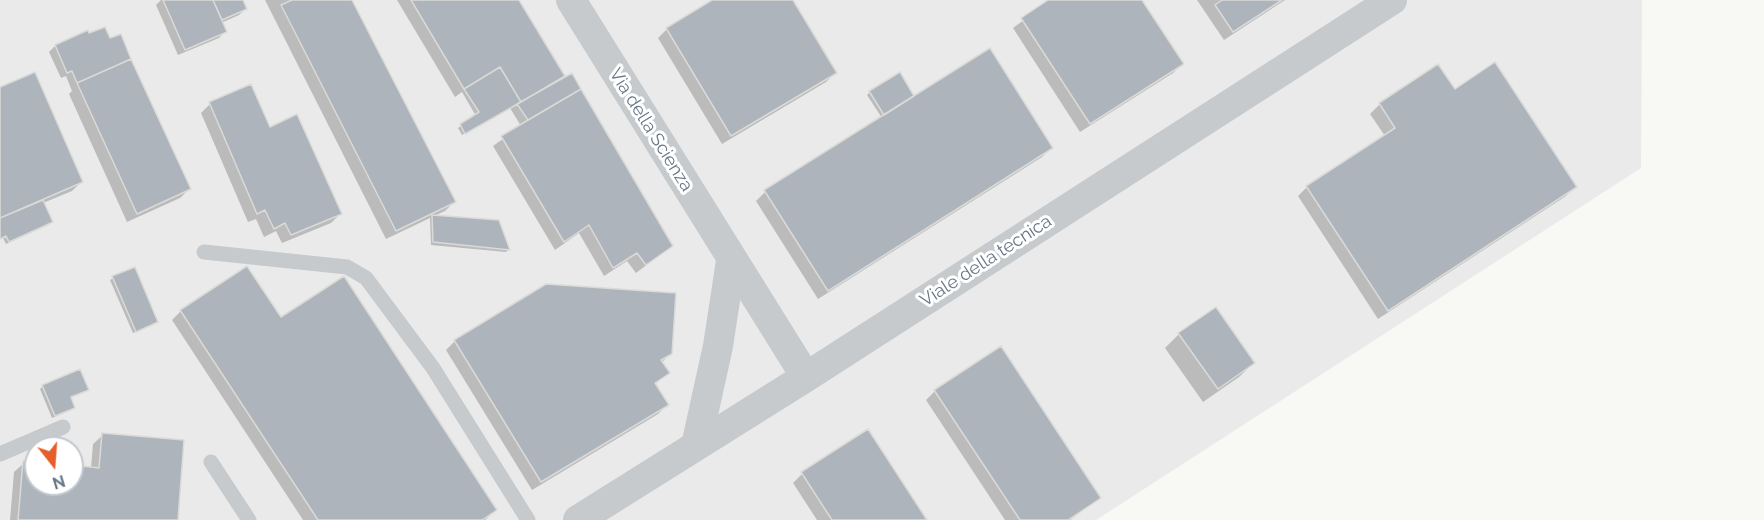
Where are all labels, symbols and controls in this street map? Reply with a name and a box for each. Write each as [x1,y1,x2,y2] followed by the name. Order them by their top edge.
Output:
[604,65,698,195] street label: Via della Scienza
[916,210,1056,312] street label: Viale della tecnica
[24,436,84,496] north arrow
[50,471,67,493] text: N

